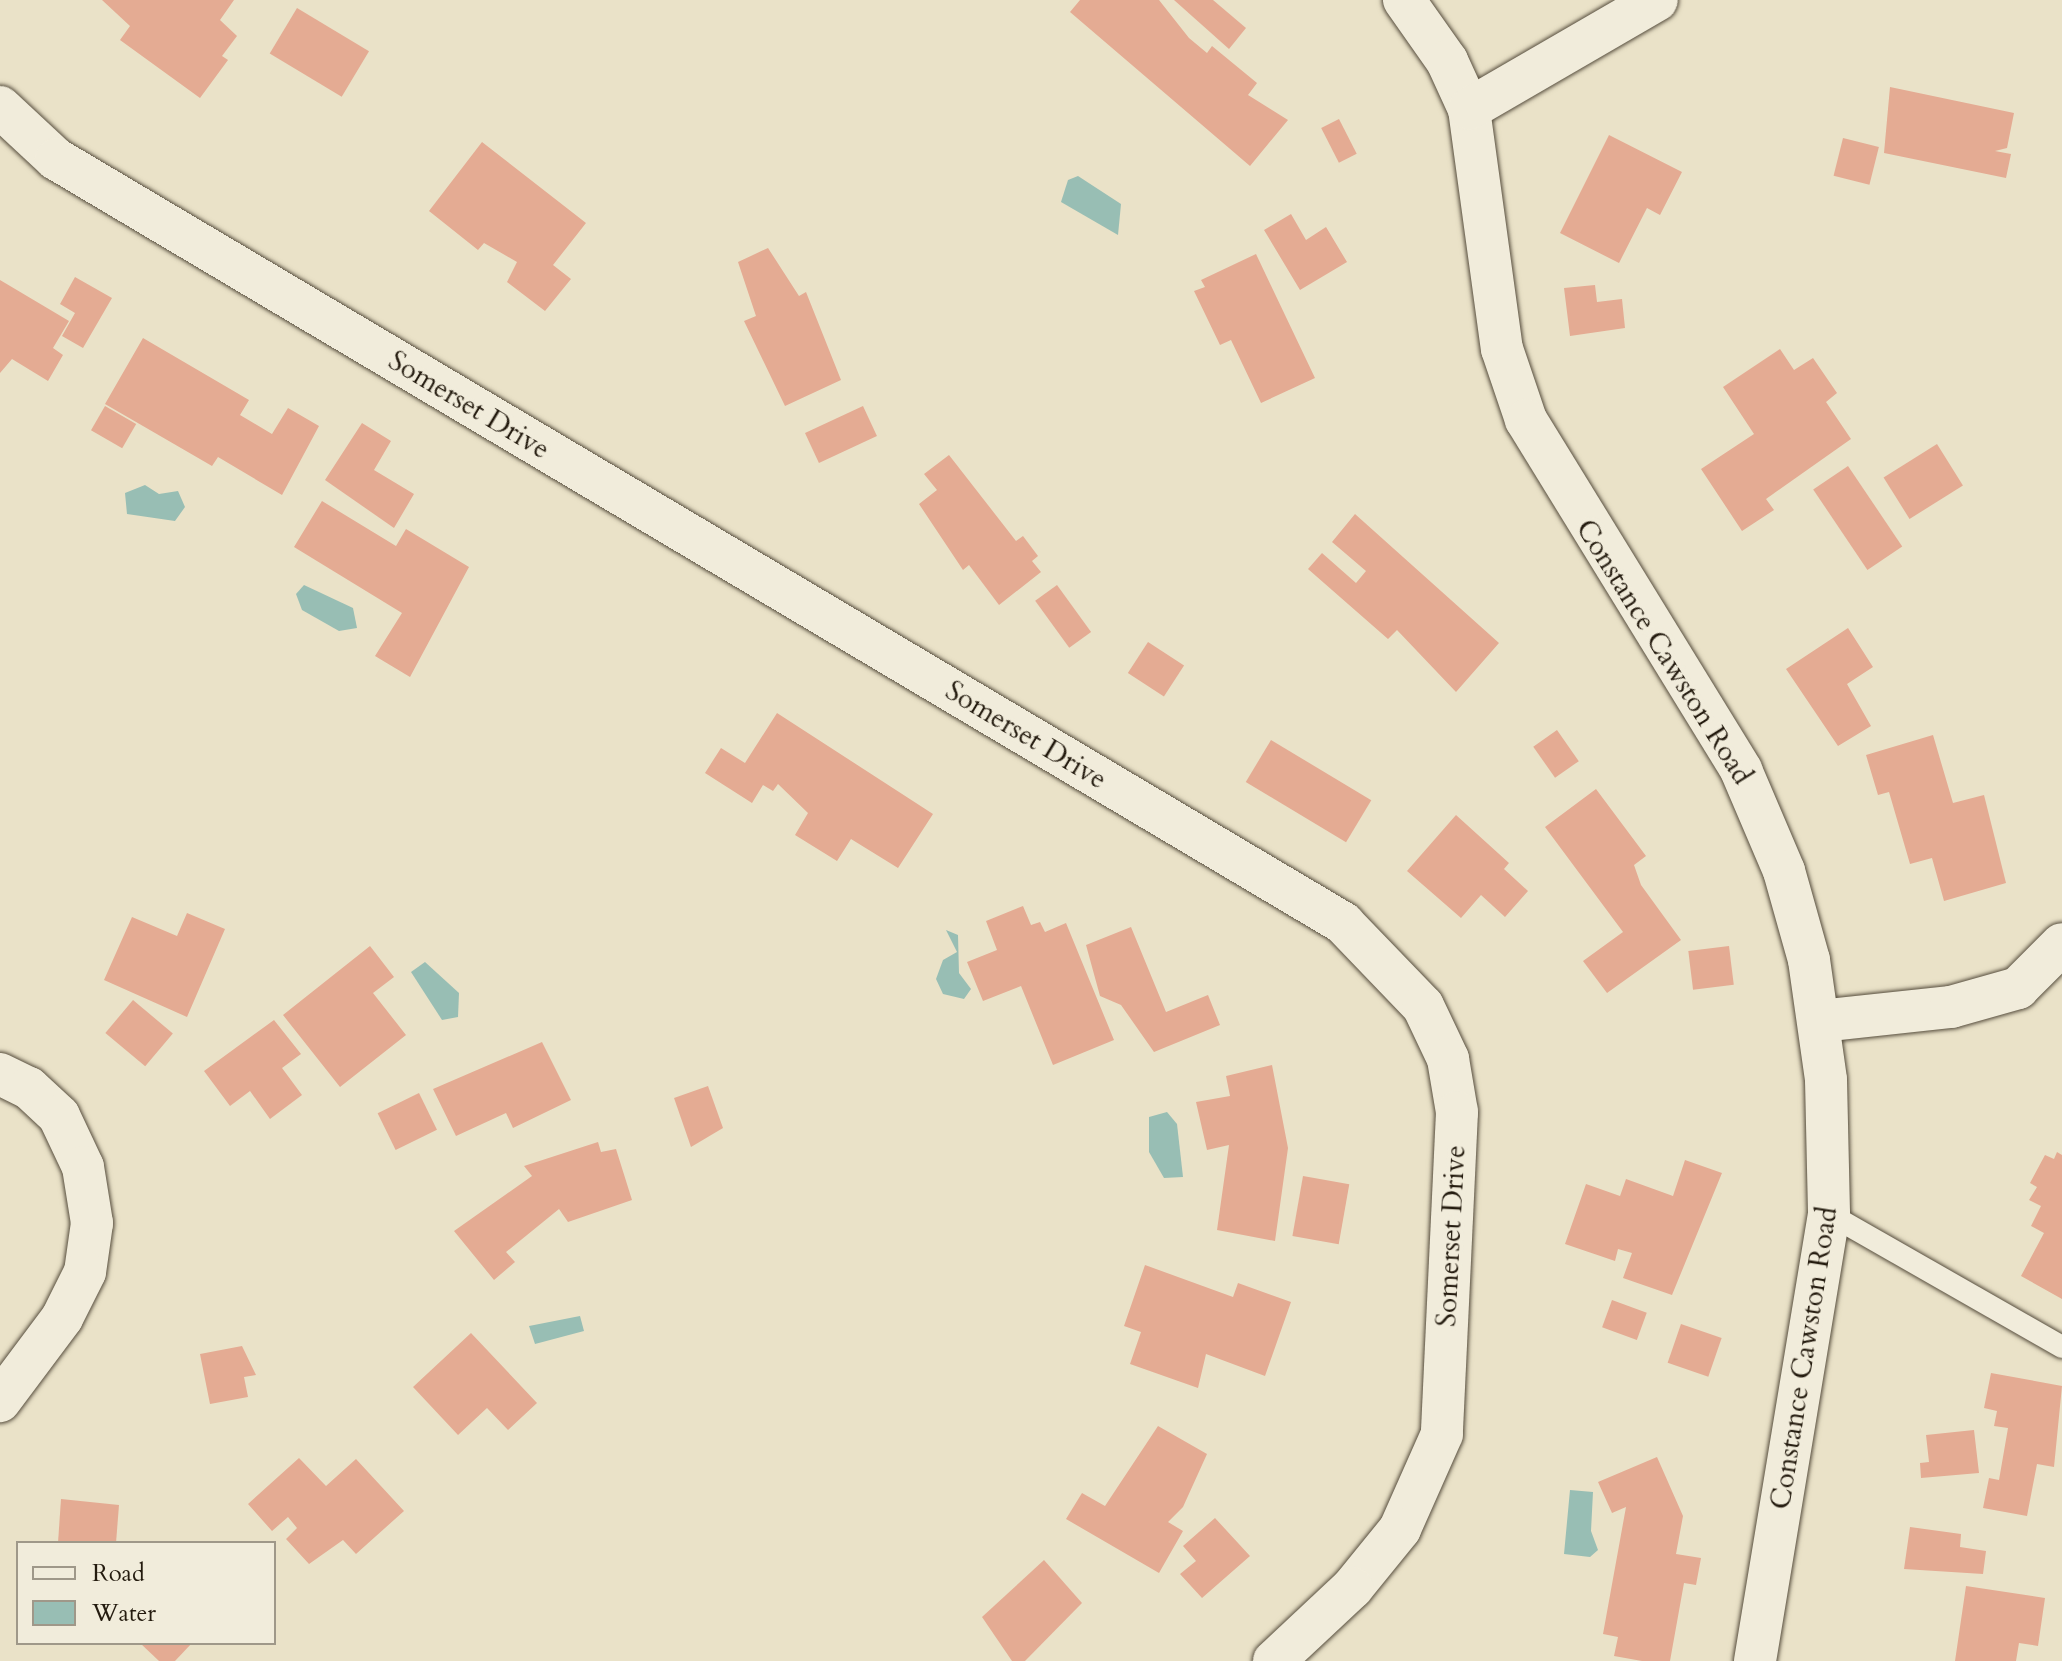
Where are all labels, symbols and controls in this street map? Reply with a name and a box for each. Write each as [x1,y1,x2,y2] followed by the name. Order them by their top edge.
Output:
[382,344,556,466] street label: Somerset Drive
[1569,513,1759,791] street label: Constance Cawston Road
[939,674,1113,796] street label: Somerset Drive
[1429,1144,1473,1328] street label: Somerset Drive
[1763,1204,1845,1512] street label: Constance Cawston Road
[16,1541,276,1645] legend
[92,1557,145,1590] text: Road
[92,1597,156,1630] text: Water

